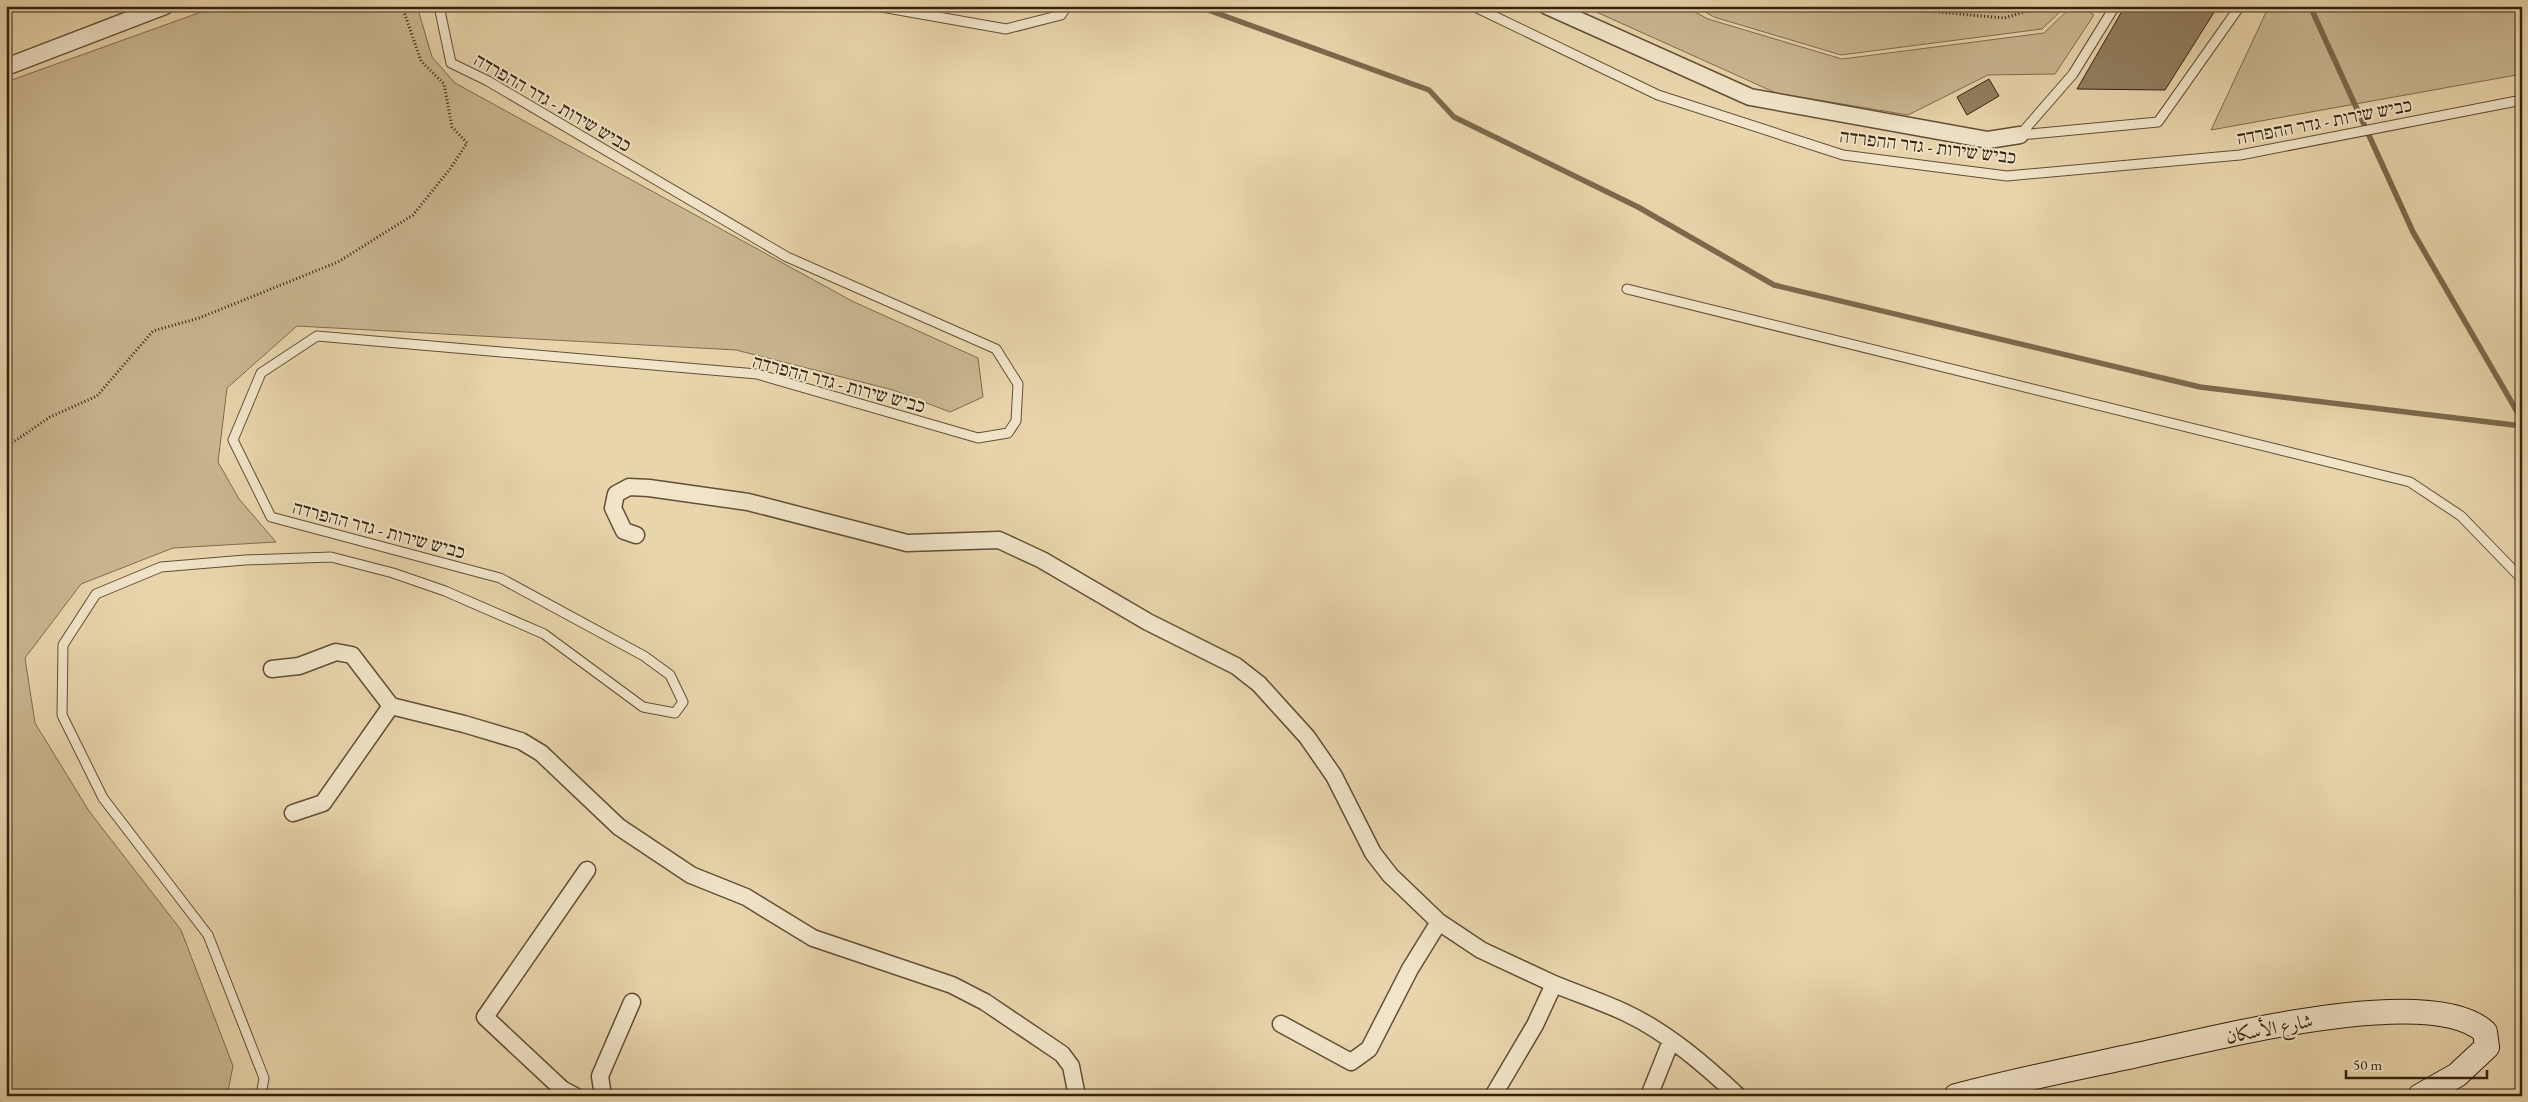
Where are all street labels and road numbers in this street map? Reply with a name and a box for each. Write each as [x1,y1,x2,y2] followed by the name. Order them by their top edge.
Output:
[469,47,636,158] street label: כביש שירות - גדר ההפרדה
[2234,92,2414,151] street label: כביש שירות - גדר ההפרדה
[1838,123,2018,170] street label: כביש שירות - גדר ההפרדה
[750,348,928,419] street label: כביש שירות - גדר ההפרדה
[290,494,468,565] street label: כביש שירות - גדר ההפרדה
[2223,1007,2315,1052] street label: شارع الأسكان

